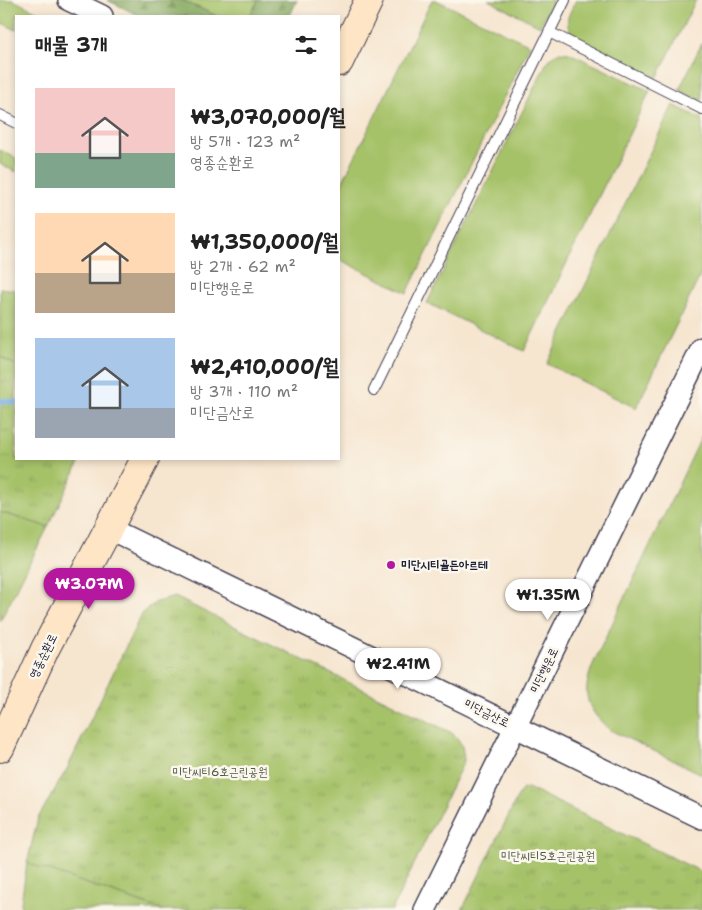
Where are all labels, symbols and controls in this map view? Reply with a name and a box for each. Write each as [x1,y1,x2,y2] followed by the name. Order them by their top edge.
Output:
[35,31,108,59] text: 매물 3개
[292,31,320,59] icon: filters
[190,103,346,131] text: ₩3,070,000/월
[75,108,135,168] icon: home
[190,131,300,152] text: 방 5개 · 123 m²
[190,152,254,173] text: 영종순환로
[190,228,339,256] text: ₩1,350,000/월
[75,233,135,293] icon: home
[190,256,296,277] text: 방 2개 · 62 m²
[190,277,254,298] text: 미단행운로
[190,353,339,381] text: ₩2,410,000/월
[75,358,135,418] icon: home
[190,381,298,402] text: 방 3개 · 110 m²
[190,402,254,423] text: 미단금산로
[401,557,488,573] place label: 미단시티골든아르테
[385,559,397,571] marker: 미단시티골든아르테
[48,568,130,610] pin: ₩3.07M
[55,573,123,594] text: ₩3.07M
[507,578,589,621] pin: ₩1.35M
[516,584,580,605] text: ₩1.35M
[25,631,61,681] street label: 영종순환로
[526,645,562,695] street label: 미단행운로
[357,648,439,690] pin: ₩2.41M
[366,653,430,674] text: ₩2.41M
[462,695,512,731] street label: 미단금산로
[172,764,268,780] park label: 미단씨티6호근린공원
[501,848,595,864] park label: 미단씨티5호근린공원

